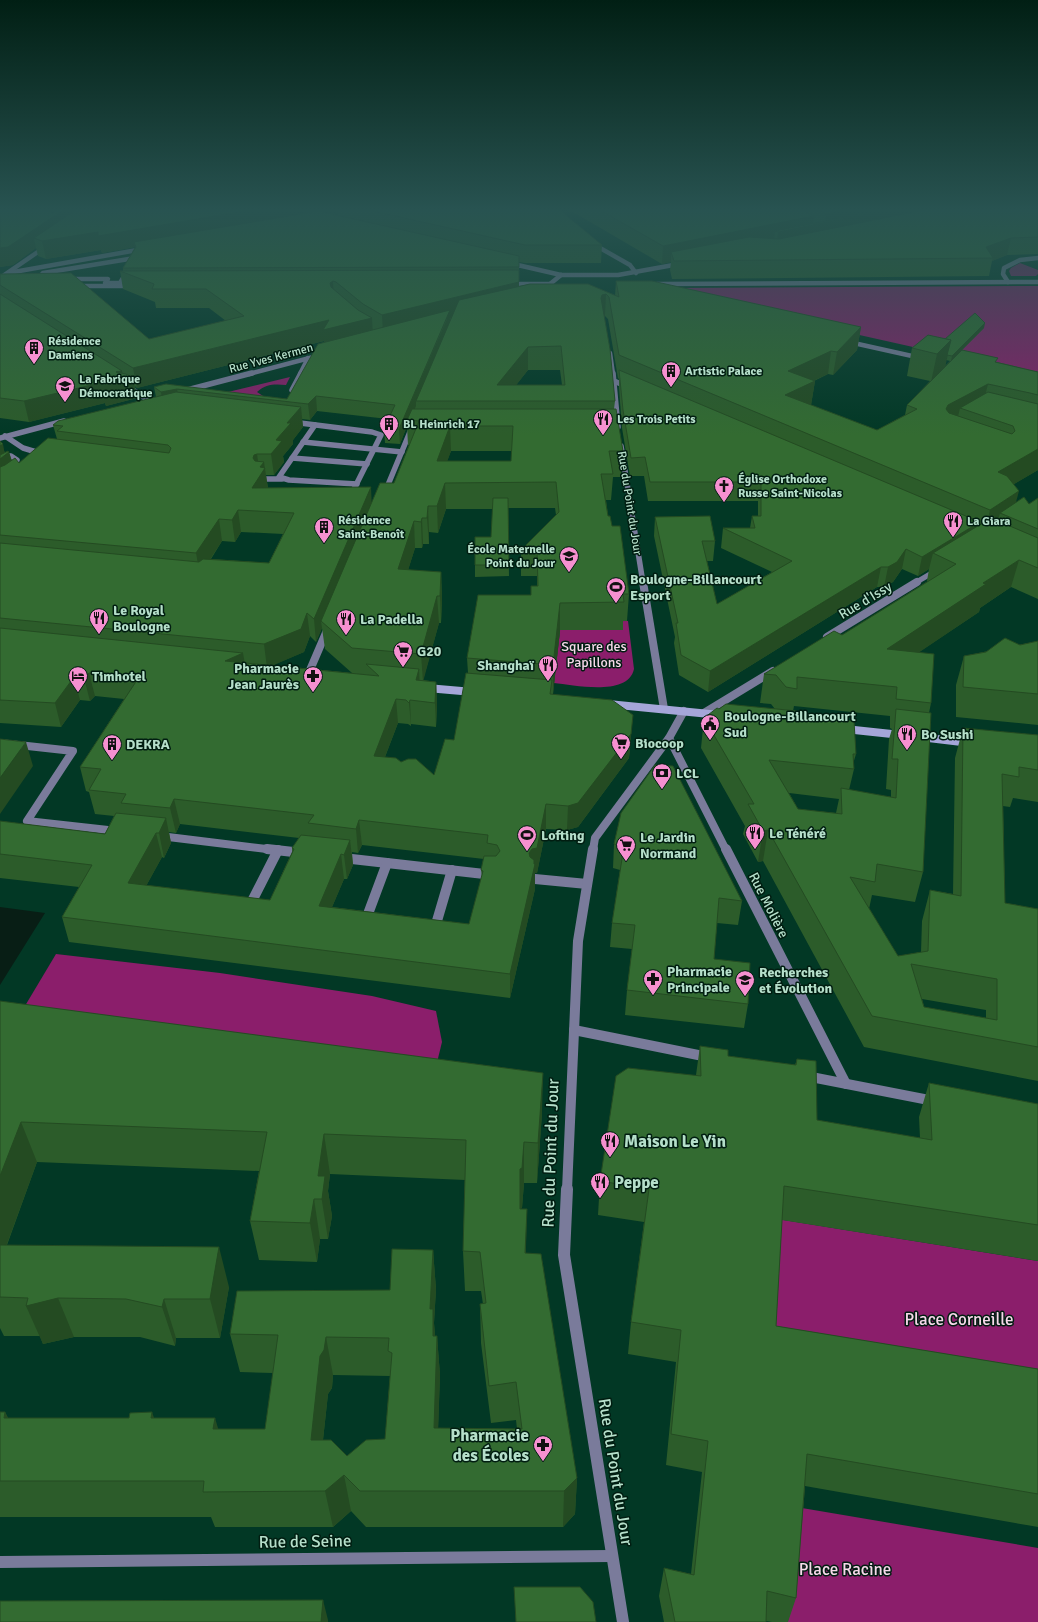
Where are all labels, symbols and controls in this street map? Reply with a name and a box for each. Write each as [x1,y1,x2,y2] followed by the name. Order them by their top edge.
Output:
[48,334,101,363] place label: Résidence Damiens
[23,337,45,365] building icon: Résidence Damiens
[227,340,315,377] street label: Rue Yves Kermen
[660,360,682,388] building icon: Artistic Palace
[685,364,762,379] place label: Artistic Palace
[79,372,152,401] place label: La Fabrique Démocratique
[54,375,76,403] school or university icon: La Fabrique Démocratique
[592,408,614,436] restaurant icon: Les Trois Petits
[617,412,696,427] place label: Les Trois Petits
[378,413,400,441] building icon: BL Heinrich 17
[403,417,481,432] place label: BL Heinrich 17
[614,450,645,557] street label: Rue du Point du Jour
[738,472,843,501] place label: Église Orthodoxe Russe Saint-Nicolas
[713,475,735,503] church icon: Église Orthodoxe Russe Saint-Nicolas
[942,510,964,538] restaurant icon: La Giara
[338,513,405,542] place label: Résidence Saint-Benoît
[967,514,1010,529] place label: La Giara
[313,516,335,544] building icon: Résidence Saint-Benoît
[467,542,555,571] place label: École Maternelle Point du Jour
[558,545,580,573] school or university icon: École Maternelle Point du Jour
[630,571,762,604] place label: Boulogne-Billancourt Esport
[605,576,627,604] sports icon: Boulogne-Billancourt Esport
[836,578,895,623] street label: Rue d'Issy
[113,602,170,635] place label: Le Royal Boulogne
[88,607,110,635] restaurant icon: Le Royal Boulogne
[335,608,357,636] restaurant icon: La Padella
[360,611,423,628] place label: La Padella
[561,638,627,671] park label: Square des Papillons
[392,640,414,668] supermarket icon: G20
[417,643,442,660] place label: G20
[537,654,559,682] restaurant icon: Shanghaï
[477,657,535,674] place label: Shanghaï
[228,660,299,693] place label: Pharmacie Jean Jaurès
[67,665,89,693] hotel icon: Timhotel
[302,665,324,693] pharmacy icon: Pharmacie Jean Jaurès
[92,668,147,685] place label: Timhotel
[724,708,856,741] place label: Boulogne-Billancourt Sud
[699,713,721,741] public building icon: Boulogne-Billancourt Sud
[896,723,918,751] restaurant icon: Bo Sushi
[921,726,973,743] place label: Bo Sushi
[610,732,632,760] supermarket icon: Biocoop
[101,733,123,761] building icon: DEKRA
[635,735,684,752] place label: Biocoop
[126,736,170,753] place label: DEKRA
[651,762,673,790] bank icon: LCL
[676,765,700,782] place label: LCL
[744,822,766,850] restaurant icon: Le Ténéré
[516,824,538,852] sports icon: Lofting
[769,825,826,842] place label: Le Ténéré
[541,827,585,844] place label: Lofting
[640,829,697,862] place label: Le Jardin Normand
[615,834,637,862] supermarket icon: Le Jardin Normand
[745,870,792,941] street label: Rue Molière
[667,963,732,996] place label: Pharmacie Principale
[759,964,833,997] place label: Recherches et Évolution
[642,968,664,996] pharmacy icon: Pharmacie Principale
[734,969,756,997] school or university icon: Recherches et Évolution
[537,1077,564,1228] street label: Rue du Point du Jour
[599,1130,621,1158] restaurant icon: Maison Le Yin
[624,1131,726,1152] place label: Maison Le Yin
[589,1171,611,1199] restaurant icon: Peppe
[614,1172,659,1193] place label: Peppe
[904,1309,1014,1330] park label: Place Corneille
[593,1397,638,1548] street label: Rue du Point du Jour
[450,1425,529,1466] place label: Pharmacie des Écoles
[532,1434,554,1462] pharmacy icon: Pharmacie des Écoles
[258,1530,352,1553] street label: Rue de Seine
[799,1559,891,1580] park label: Place Racine

